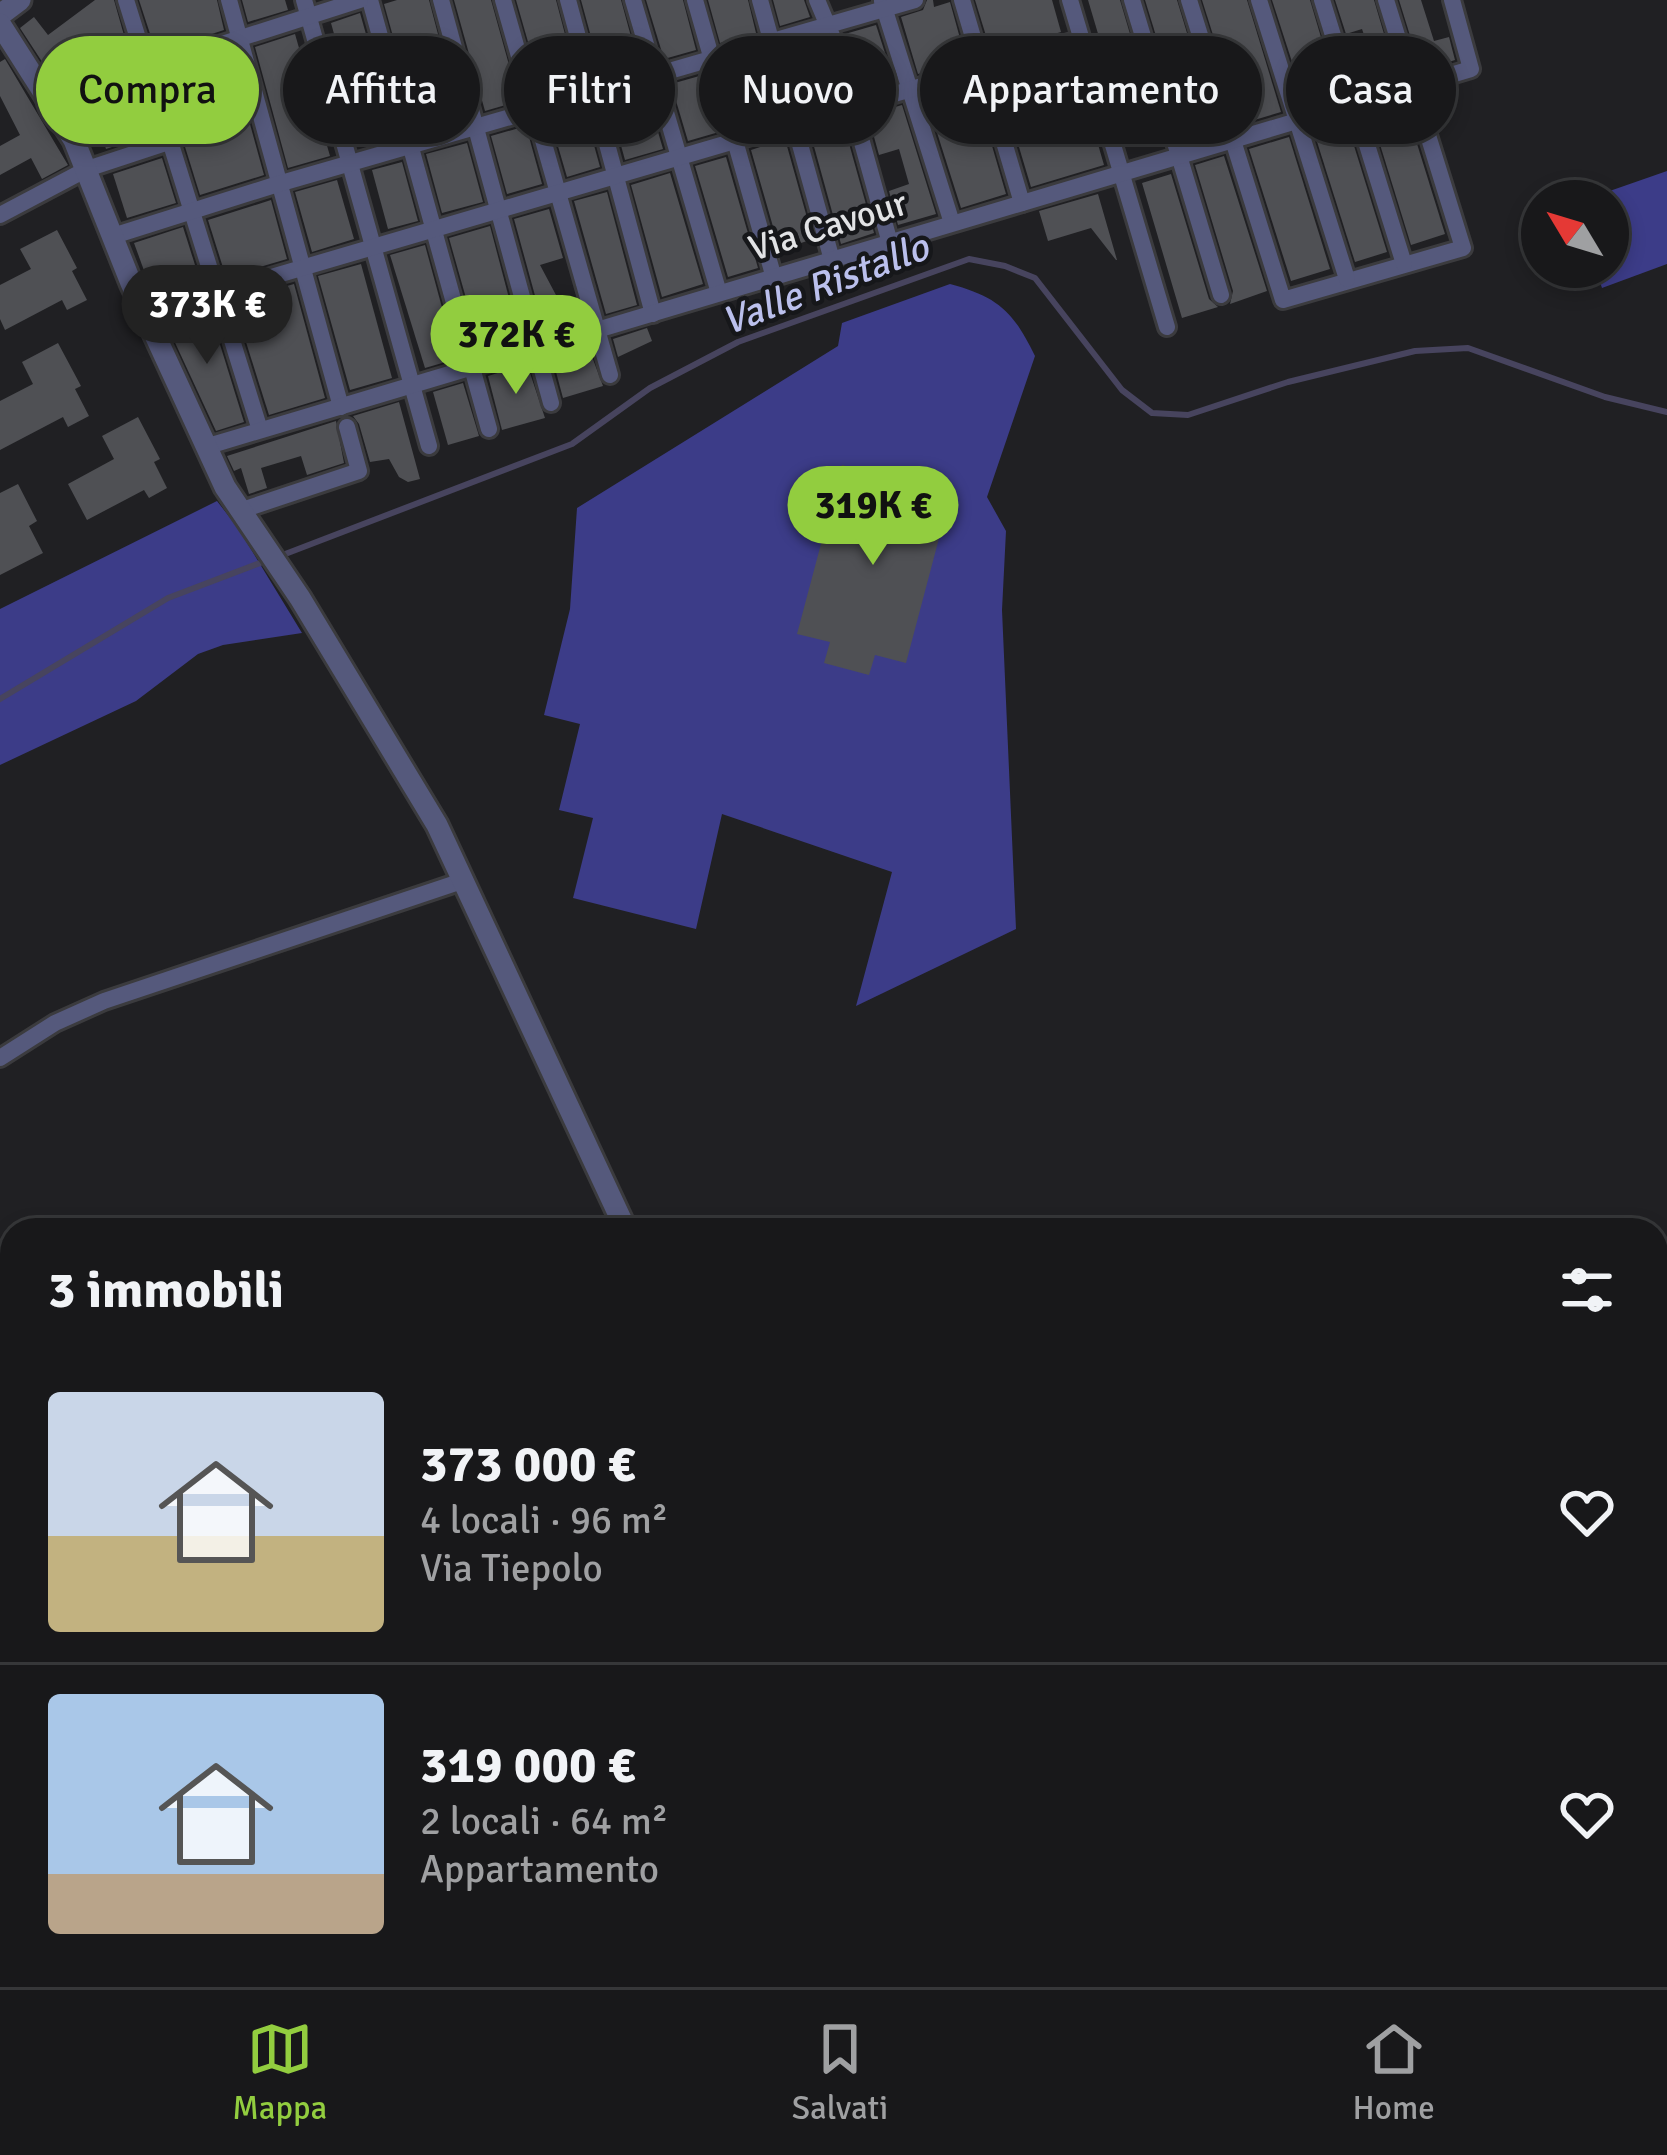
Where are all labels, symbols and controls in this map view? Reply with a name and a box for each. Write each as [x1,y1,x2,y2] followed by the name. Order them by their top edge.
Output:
[36,36,259,144] chip: Compra
[283,36,480,144] chip: Affitta
[504,36,675,144] chip: Filtri
[699,36,896,144] chip: Nuovo
[920,36,1262,144] chip: Appartamento
[1286,36,1456,144] chip: Casa
[743,180,913,271] street label: Via Cavour
[1521,180,1629,288] north arrow
[1521,180,1629,288] map controls
[715,222,937,345] water label: Valle Ristallo
[109,265,305,367] pin: 373K €
[148,280,266,328] text: 373K €
[418,295,614,397] pin: 372K €
[457,310,575,358] text: 372K €
[775,466,971,568] pin: 319K €
[814,481,932,529] text: 319K €
[1554,1257,1620,1323] icon: filters
[48,1259,284,1322] text: 3 immobili
[420,1433,635,1496] text: 373 000 €
[144,1440,288,1584] icon: home
[1554,1479,1620,1545] icon: heart
[420,1496,668,1544] text: 4 locali · 96 m²
[420,1544,603,1592] text: Via Tiepolo
[420,1734,635,1797] text: 319 000 €
[144,1742,288,1886] icon: home
[1554,1781,1620,1847] icon: heart
[420,1797,668,1845] text: 2 locali · 64 m²
[420,1845,659,1893] text: Appartamento
[232,2016,327,2129] tab: Mappa
[792,2016,888,2129] tab: Salvati
[1353,2016,1435,2129] tab: Home

